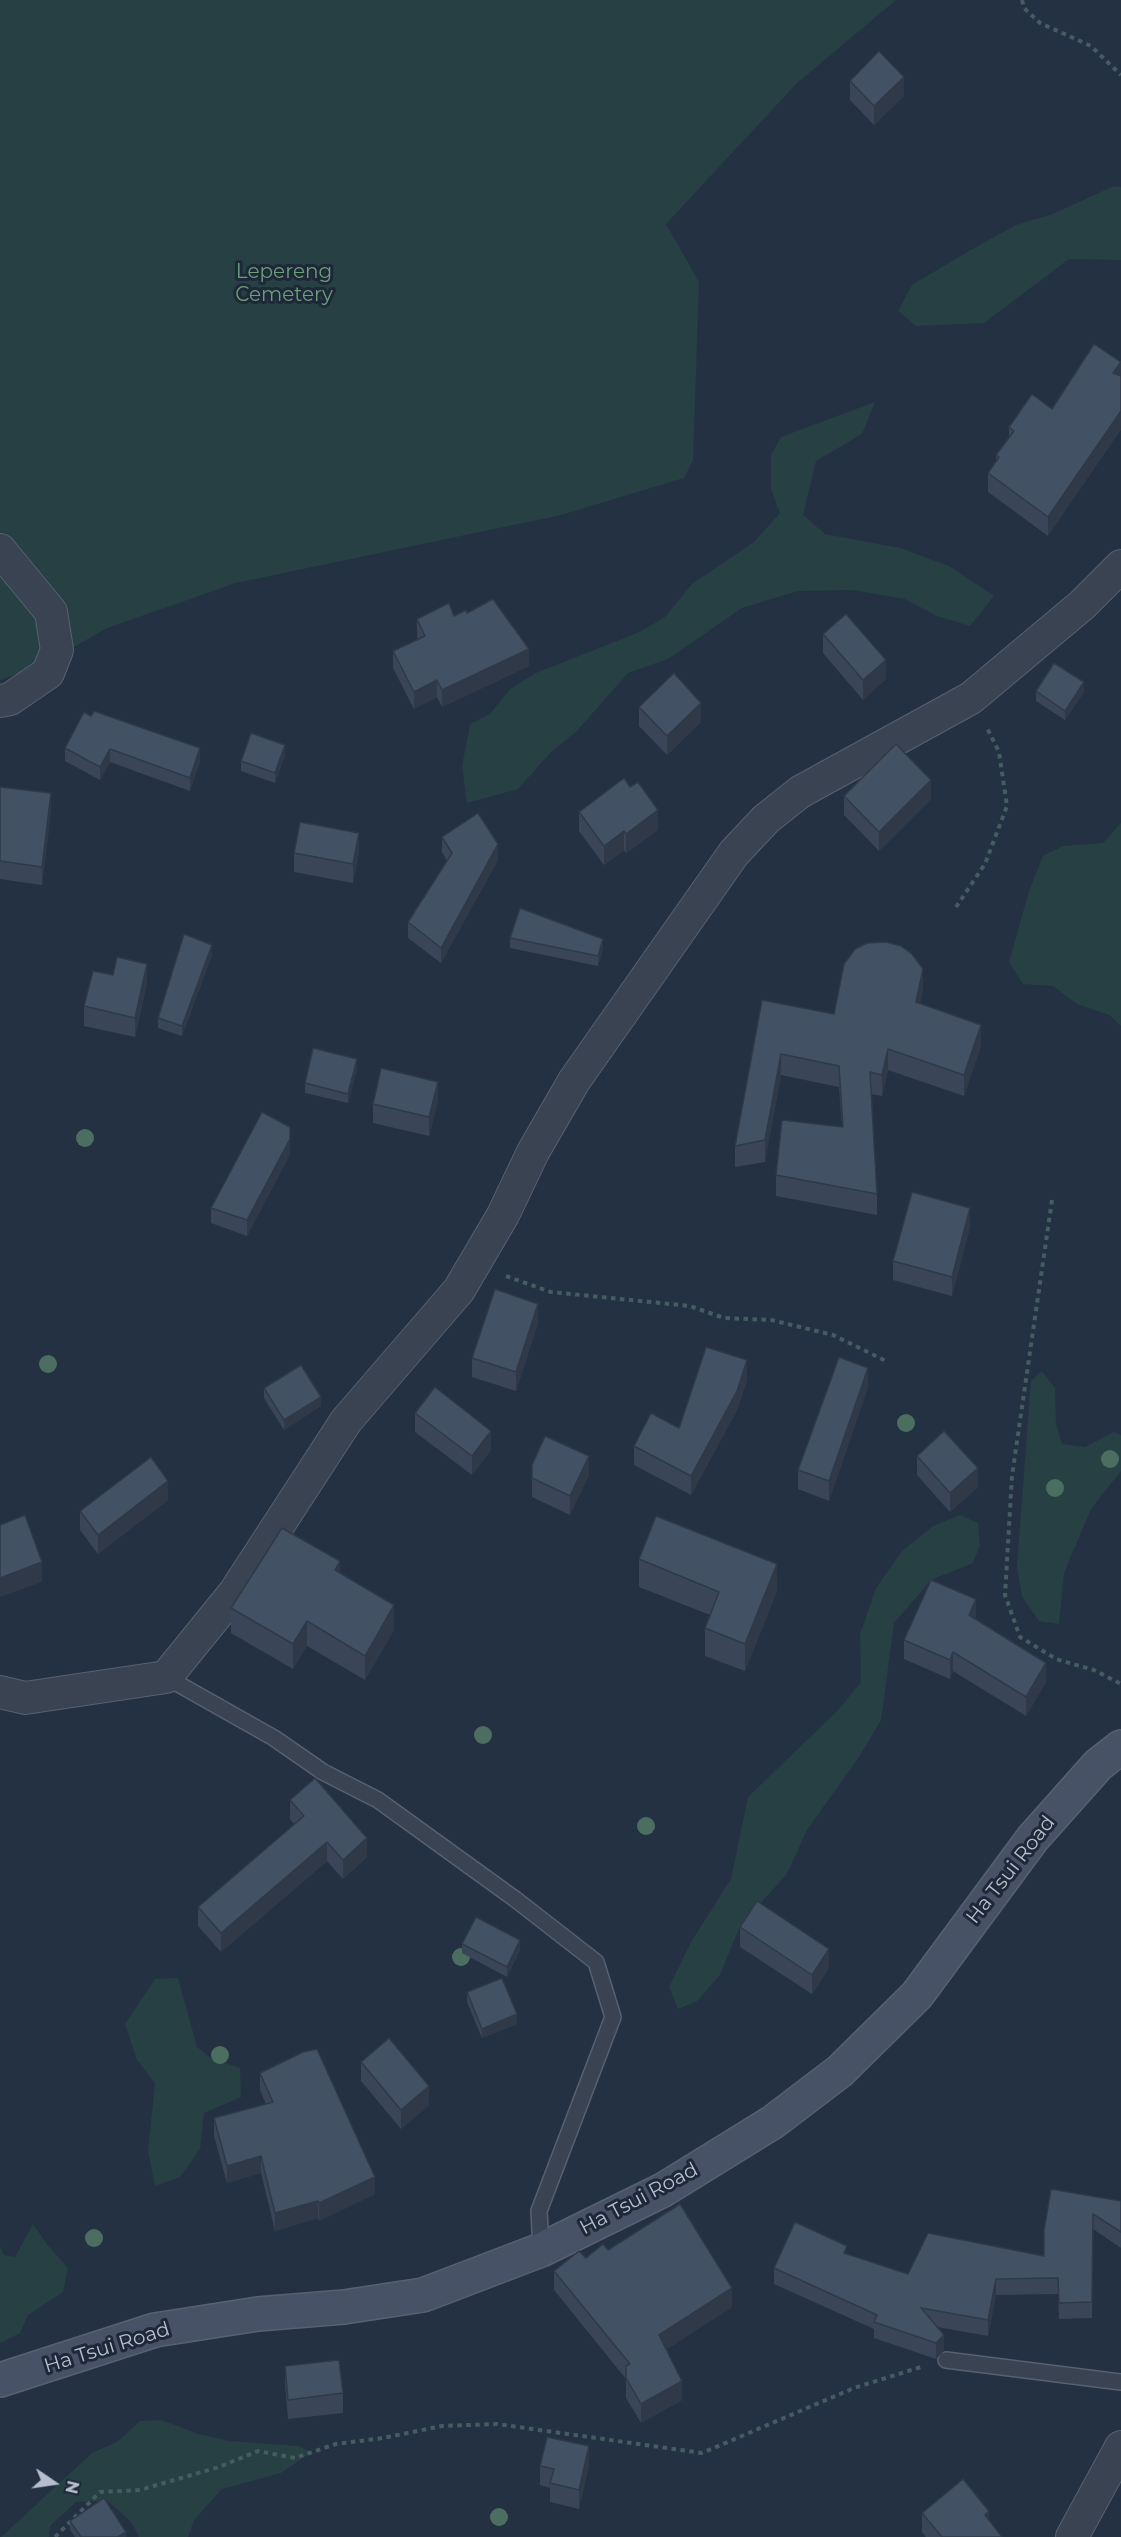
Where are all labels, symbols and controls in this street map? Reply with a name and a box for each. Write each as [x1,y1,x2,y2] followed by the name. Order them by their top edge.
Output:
[235,260,333,307] park label: Lepereng Cemetery
[961,1811,1061,1929] street label: Ha Tsui Road
[576,2158,702,2240] street label: Ha Tsui Road
[41,2318,173,2378] street label: Ha Tsui Road
[24,2453,84,2513] north arrow
[61,2479,83,2496] text: N

